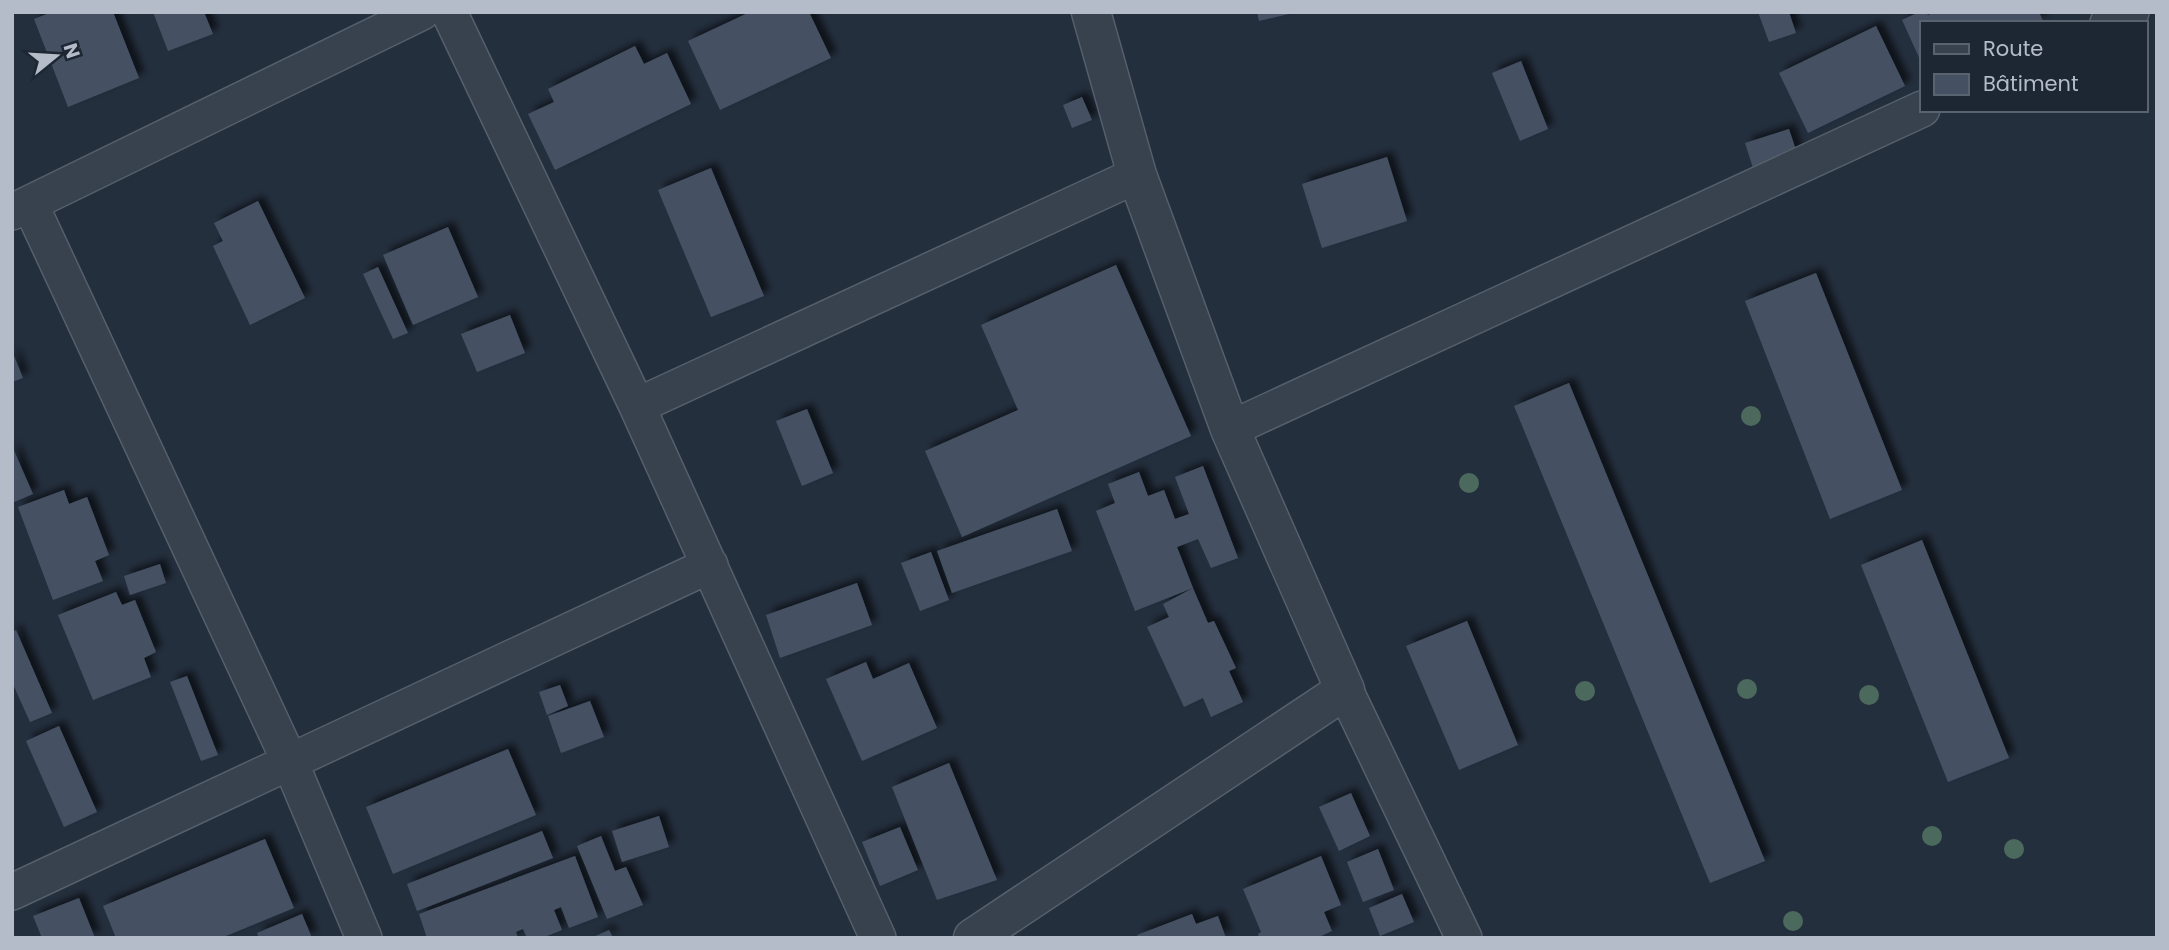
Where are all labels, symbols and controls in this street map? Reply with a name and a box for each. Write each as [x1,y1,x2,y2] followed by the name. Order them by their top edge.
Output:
[21,21,91,91] north arrow
[1920,21,2148,112] legend
[1983,34,2043,63] text: Route
[57,40,87,62] text: N
[1983,69,2079,98] text: Bâtiment

